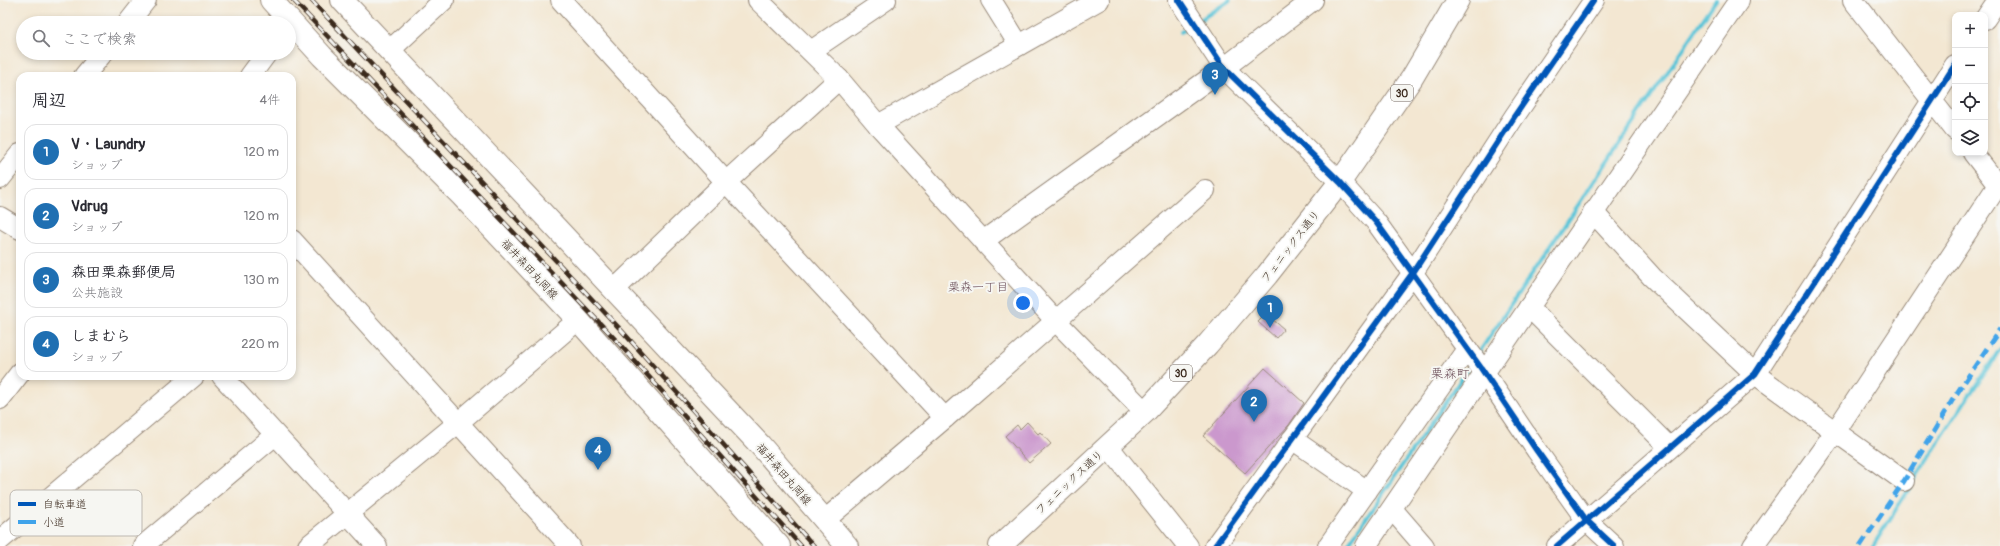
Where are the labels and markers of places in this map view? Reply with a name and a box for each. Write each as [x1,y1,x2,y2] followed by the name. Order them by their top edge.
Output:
[1202,62,1228,95] pin: 3
[1257,295,1283,328] pin: 1
[1241,389,1267,422] pin: 2
[585,437,611,470] pin: 4

